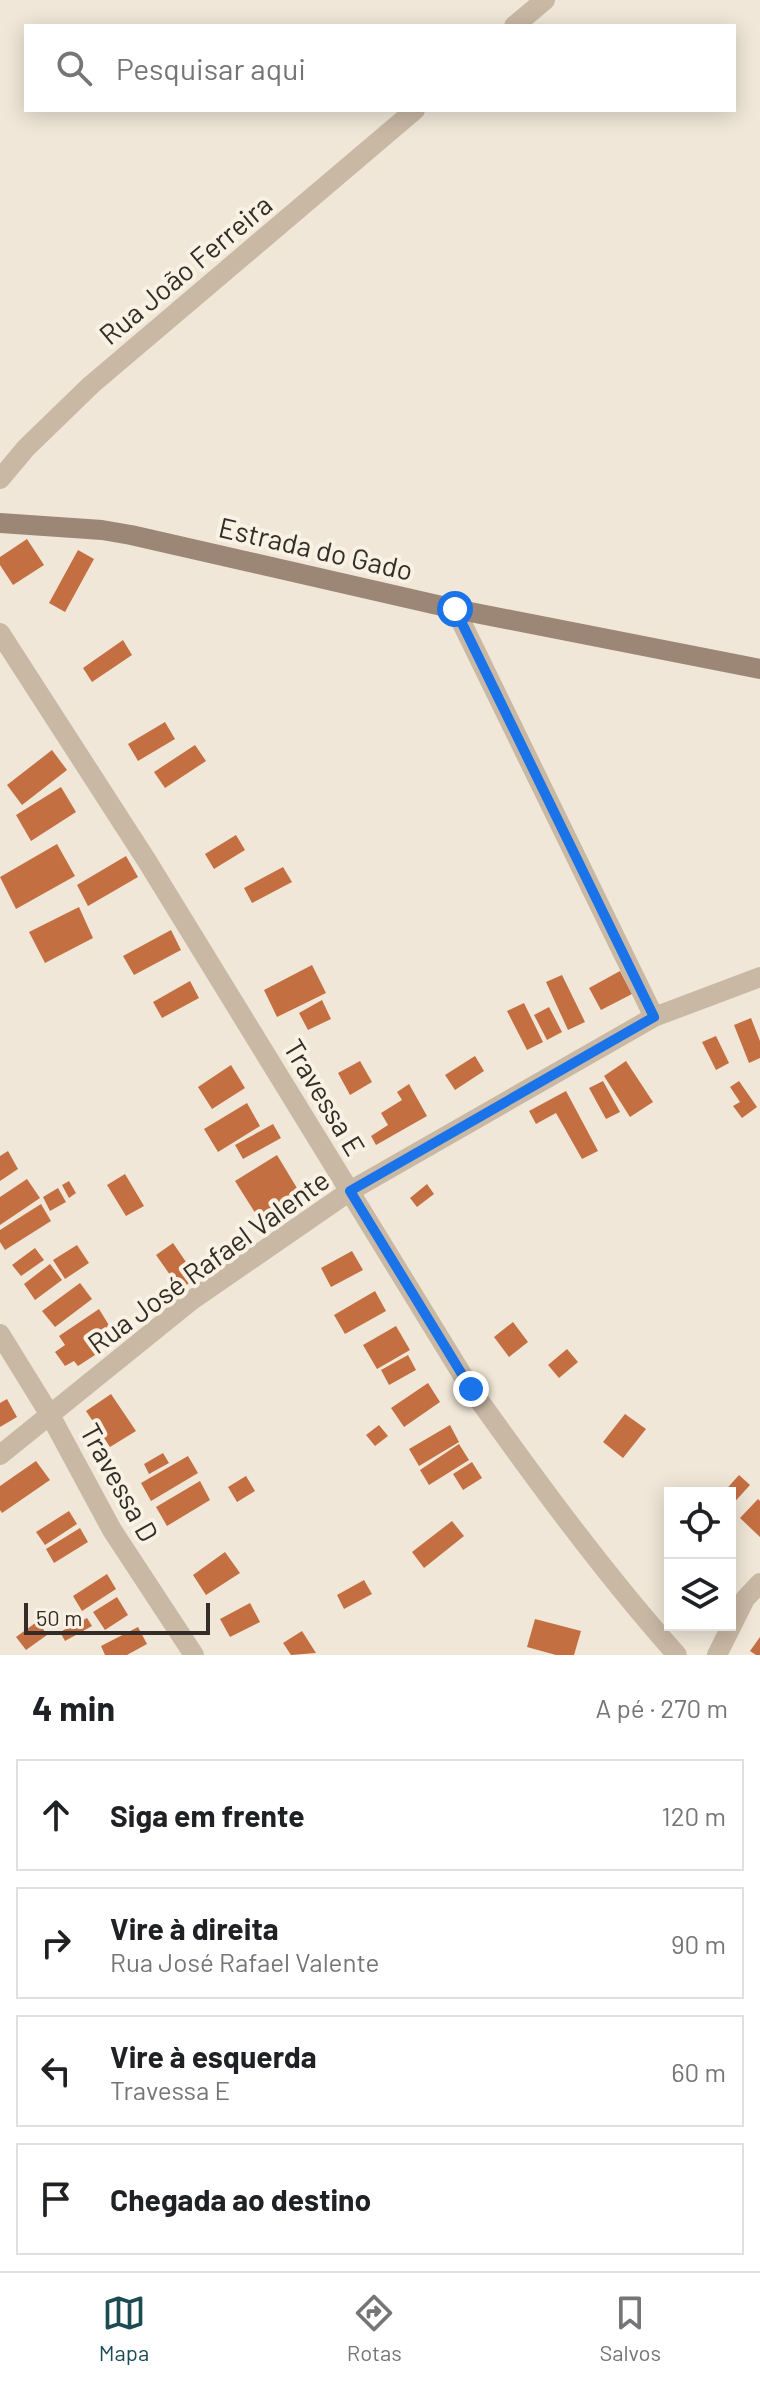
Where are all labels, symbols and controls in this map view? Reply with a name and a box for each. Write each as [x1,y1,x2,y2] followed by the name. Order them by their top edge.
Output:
[24,24,736,112] search box
[52,46,96,90] icon: search
[116,50,306,86] text: Pesquisar aqui
[92,187,278,351] street label: Rua João Ferreira
[216,509,416,587] street label: Estrada do Gado
[437,591,473,627] route start
[277,1033,373,1161] street label: Travessa E
[81,1162,335,1360] street label: Rua José Rafael Valente
[453,1371,489,1407] route end
[74,1417,166,1547] street label: Travessa D
[664,1487,736,1631] map controls
[664,1487,736,1559] button: locate
[664,1559,736,1631] button: layers
[24,1599,210,1635] scale bar
[36,1604,82,1630] text: 50 m
[32,1687,115,1728] text: 4 min
[596,1692,728,1723] text: A pé · 270 m
[34,1793,78,1837] icon: ahead
[110,1797,305,1833] text: Siga em frente
[662,1800,726,1831] text: 120 m
[110,1910,279,1946] text: Vire à direita
[34,1921,78,1965] icon: right
[671,1928,726,1959] text: 90 m
[110,1946,379,1977] text: Rua José Rafael Valente
[110,2038,317,2074] text: Vire à esquerda
[34,2049,78,2093] icon: left
[671,2056,726,2087] text: 60 m
[110,2074,230,2105] text: Travessa E
[34,2177,78,2221] icon: arrive
[110,2181,371,2217] text: Chegada ao destino
[99,2291,149,2365] tab: Mapa
[347,2291,402,2365] tab: Rotas
[599,2291,661,2365] tab: Salvos

